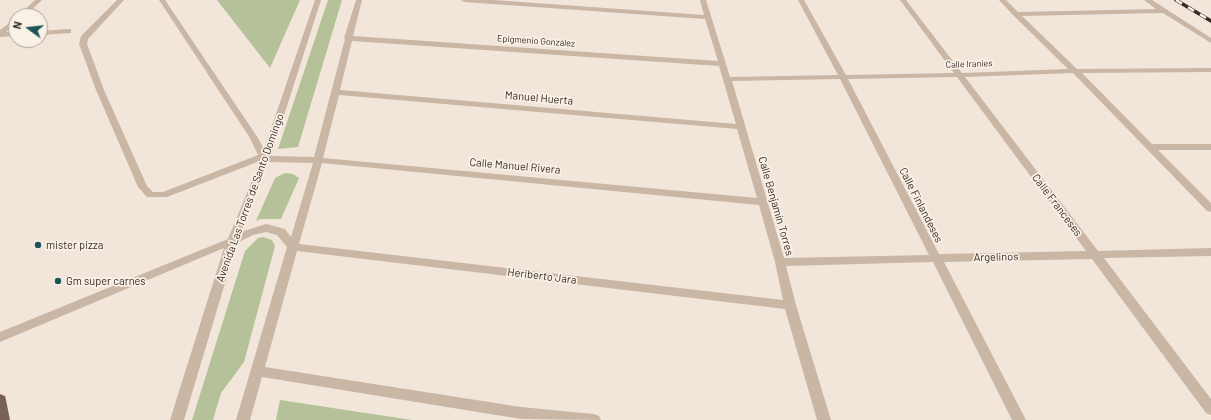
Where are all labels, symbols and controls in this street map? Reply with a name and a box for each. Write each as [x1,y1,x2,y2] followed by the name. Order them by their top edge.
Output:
[8,8,48,48] north arrow
[10,20,24,30] text: N
[497,33,575,49] street label: Epigmenio González
[945,58,993,70] street label: Calle Iraníes
[504,88,574,108] street label: Manuel Huerta
[213,112,287,284] street label: Avenida Las Torres de Santo Domingo
[469,155,561,177] street label: Calle Manuel Rivera
[756,155,796,257] street label: Calle Benjamín Torres
[896,165,946,245] street label: Calle Finlandeses
[1029,171,1085,239] street label: Calle Franceses
[46,238,103,252] place label: mister pizza
[33,240,43,250] marker: mister pizza
[974,250,1018,264] street label: Argelinos
[507,265,577,287] street label: Heriberto Jara
[66,274,146,288] place label: Gm super carnes
[53,276,63,286] marker: Gm super carnes

